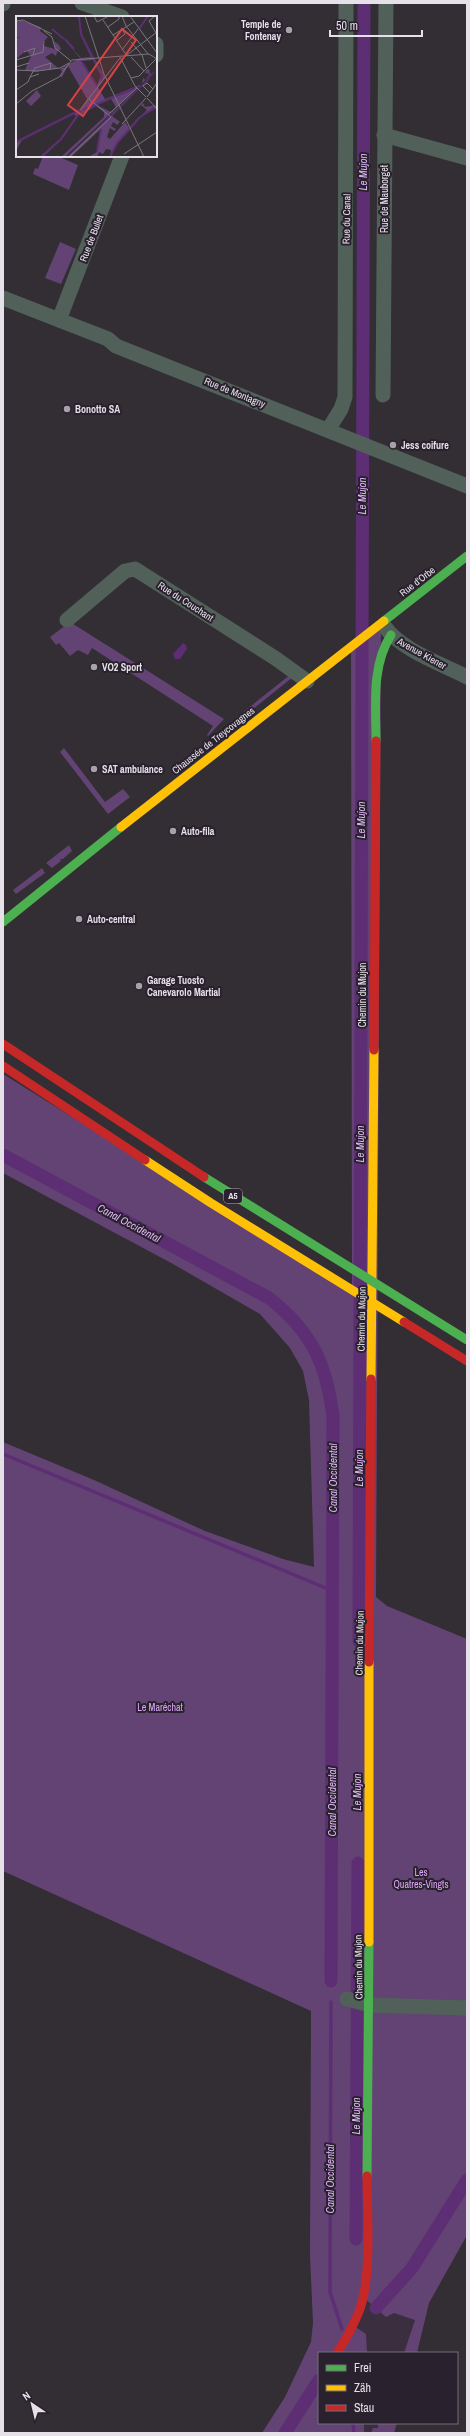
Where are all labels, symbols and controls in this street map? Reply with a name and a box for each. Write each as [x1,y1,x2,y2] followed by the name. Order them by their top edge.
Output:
[330,12,422,38] scale bar
[16,16,157,157] inset map
[241,18,281,43] place label: Temple de Fontenay
[336,18,358,34] text: 50 m
[284,25,294,35] marker: Temple de Fontenay
[356,153,370,191] water label: Le Mujon
[378,164,391,233] street label: Rue de Mauborget
[340,194,353,244] street label: Rue du Canal
[77,212,107,263] street label: Rue de Bullet
[202,374,268,411] street label: Rue de Montagny
[75,403,120,416] place label: Bonotto SA
[62,404,72,414] marker: Bonotto SA
[401,439,449,452] place label: Jess coifure
[388,440,398,450] marker: Jess coifure
[355,477,369,515] water label: Le Mujon
[397,563,438,599] street label: Rue d'Orbe
[155,579,217,625] street label: Rue du Couchant
[394,634,449,672] street label: Avenue Kiener
[102,661,142,674] place label: VO2 Sport
[89,662,99,672] marker: VO2 Sport
[169,704,257,777] street label: Chaussée de Treycovagnes
[102,763,163,776] place label: SAT ambulance
[89,764,99,774] marker: SAT ambulance
[354,801,368,839] water label: Le Mujon
[181,825,215,838] place label: Auto-fila
[168,826,178,836] marker: Auto-fila
[87,913,135,926] place label: Auto-central
[74,914,84,924] marker: Auto-central
[356,963,369,1027] street label: Chemin du Mujon
[147,974,220,999] place label: Garage Tuosto Canevarolo Martial
[134,981,144,991] marker: Garage Tuosto Canevarolo Martial
[353,1125,367,1163] water label: Le Mujon
[224,1189,242,1203] road number: A5
[95,1201,164,1246] water label: Canal Occidental
[354,1287,369,1351] street label: Chemin du Mujon
[326,1442,340,1513] water label: Canal Occidental
[352,1449,366,1487] water label: Le Mujon
[352,1611,367,1675] street label: Chemin du Mujon
[137,1701,184,1714] park label: Le Maréchat
[325,1766,339,1837] water label: Canal Occidental
[350,1773,364,1811] water label: Le Mujon
[393,1866,449,1891] park label: Les Quatres-Vingts
[351,1935,366,1999] street label: Chemin du Mujon
[349,2097,363,2135] water label: Le Mujon
[323,2143,337,2214] water label: Canal Occidental
[318,2352,458,2424] legend
[354,2360,372,2376] text: Frei
[354,2380,371,2396] text: Zäh
[12,2384,52,2424] north arrow
[20,2388,33,2403] text: N
[354,2400,374,2416] text: Stau

